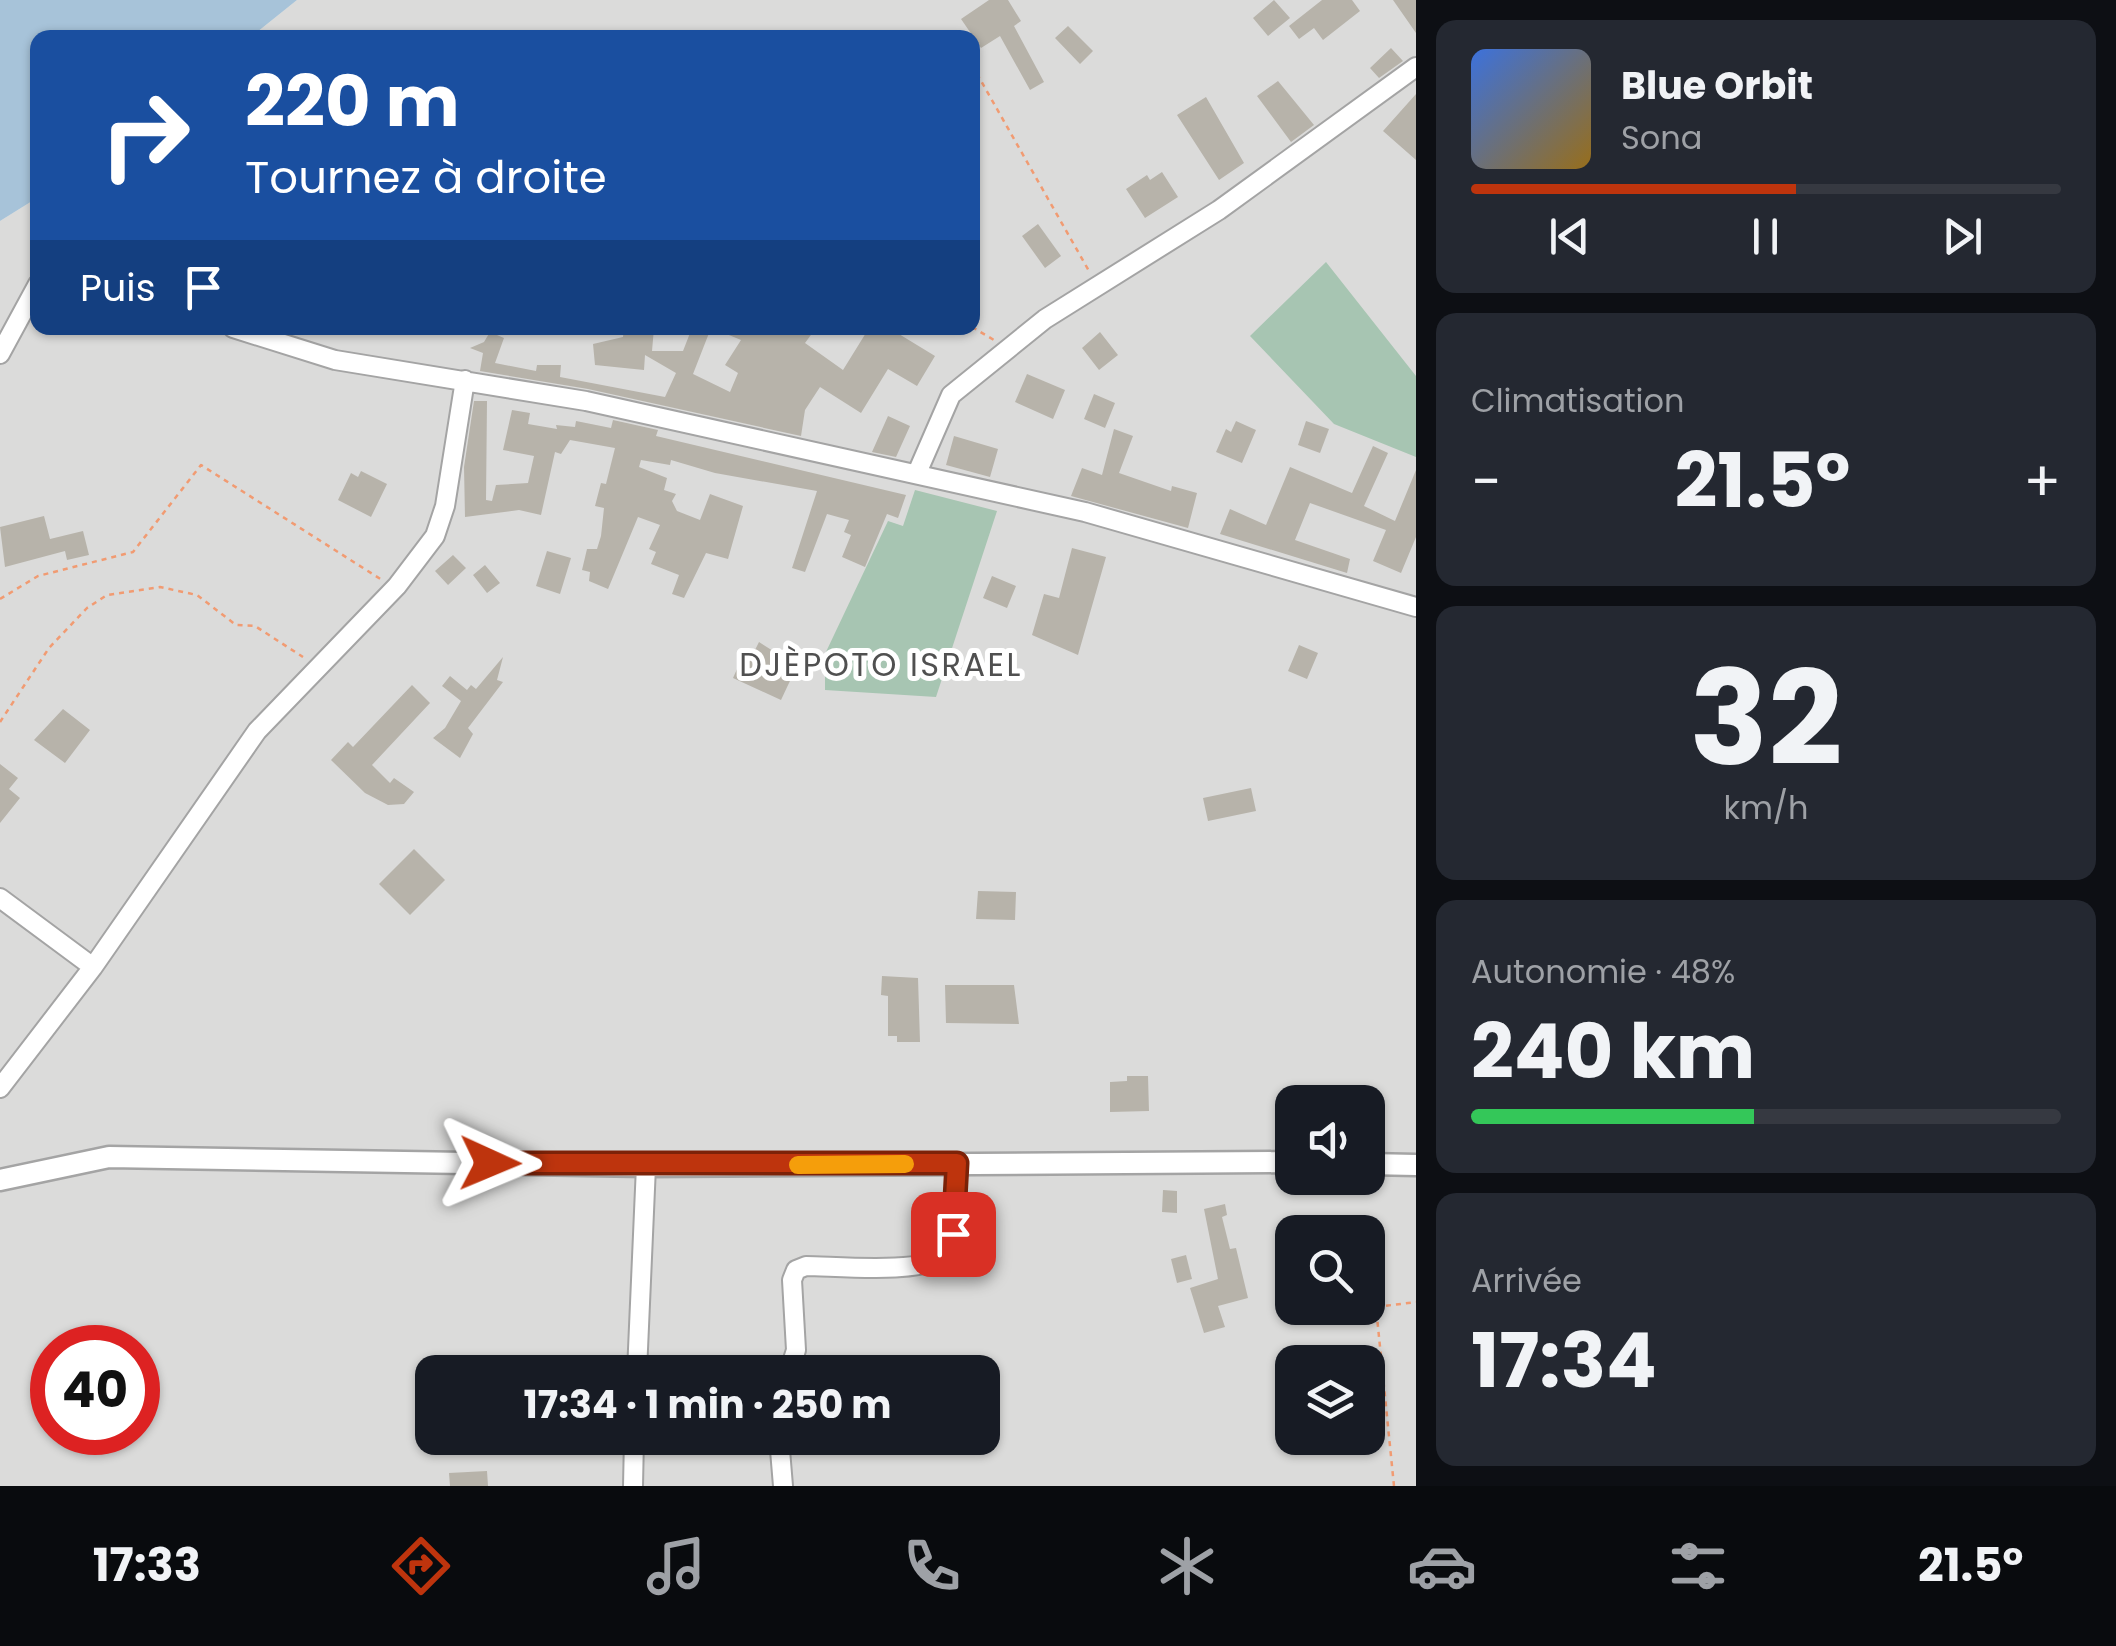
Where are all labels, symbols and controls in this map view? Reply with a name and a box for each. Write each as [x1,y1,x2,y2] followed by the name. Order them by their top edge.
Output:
[245,52,460,151] text: 220 m
[1621,59,1813,112] text: Blue Orbit
[80,70,210,200] icon: right
[1621,115,1702,160] text: Sona
[245,146,607,209] text: Tournez à droite
[1542,209,1597,264] icon: previous
[1738,209,1793,264] icon: pause
[1935,209,1990,264] icon: next
[176,260,231,315] icon: arrive
[80,261,156,314] text: Puis
[1471,378,1684,423] text: Climatisation
[1675,428,1850,533] text: 21.5°
[1471,443,1501,520] text: −
[2023,443,2061,520] text: +
[1690,627,1842,810] text: 32
[739,642,1023,687] district label: DJÈPOTO ISRAEL
[1723,785,1809,830] text: km/h
[1471,949,1735,994] text: Autonomie · 48%
[1471,999,1755,1104] text: 240 km
[1275,1085,1385,1455] map controls
[1275,1085,1385,1195] button: sound
[438,1111,542,1215] position arrow
[911,1192,996,1277] pin
[926,1207,981,1262] icon: arrive
[1275,1215,1385,1325] button: search
[1471,1258,1582,1303] text: Arrivée
[1471,1308,1657,1413] text: 17:34
[30,1325,160,1455] speed limit sign: 40
[1275,1345,1385,1455] button: layers
[524,1378,891,1431] text: 17:34 · 1 min · 250 m
[386,1531,456,1601] icon: directions
[641,1531,711,1601] icon: music
[897,1531,967,1601] icon: phone
[1152,1531,1222,1601] icon: climate
[1407,1531,1477,1601] icon: car
[1663,1531,1733,1601] icon: filters
[93,1534,201,1597] text: 17:33
[1918,1534,2023,1597] text: 21.5°

